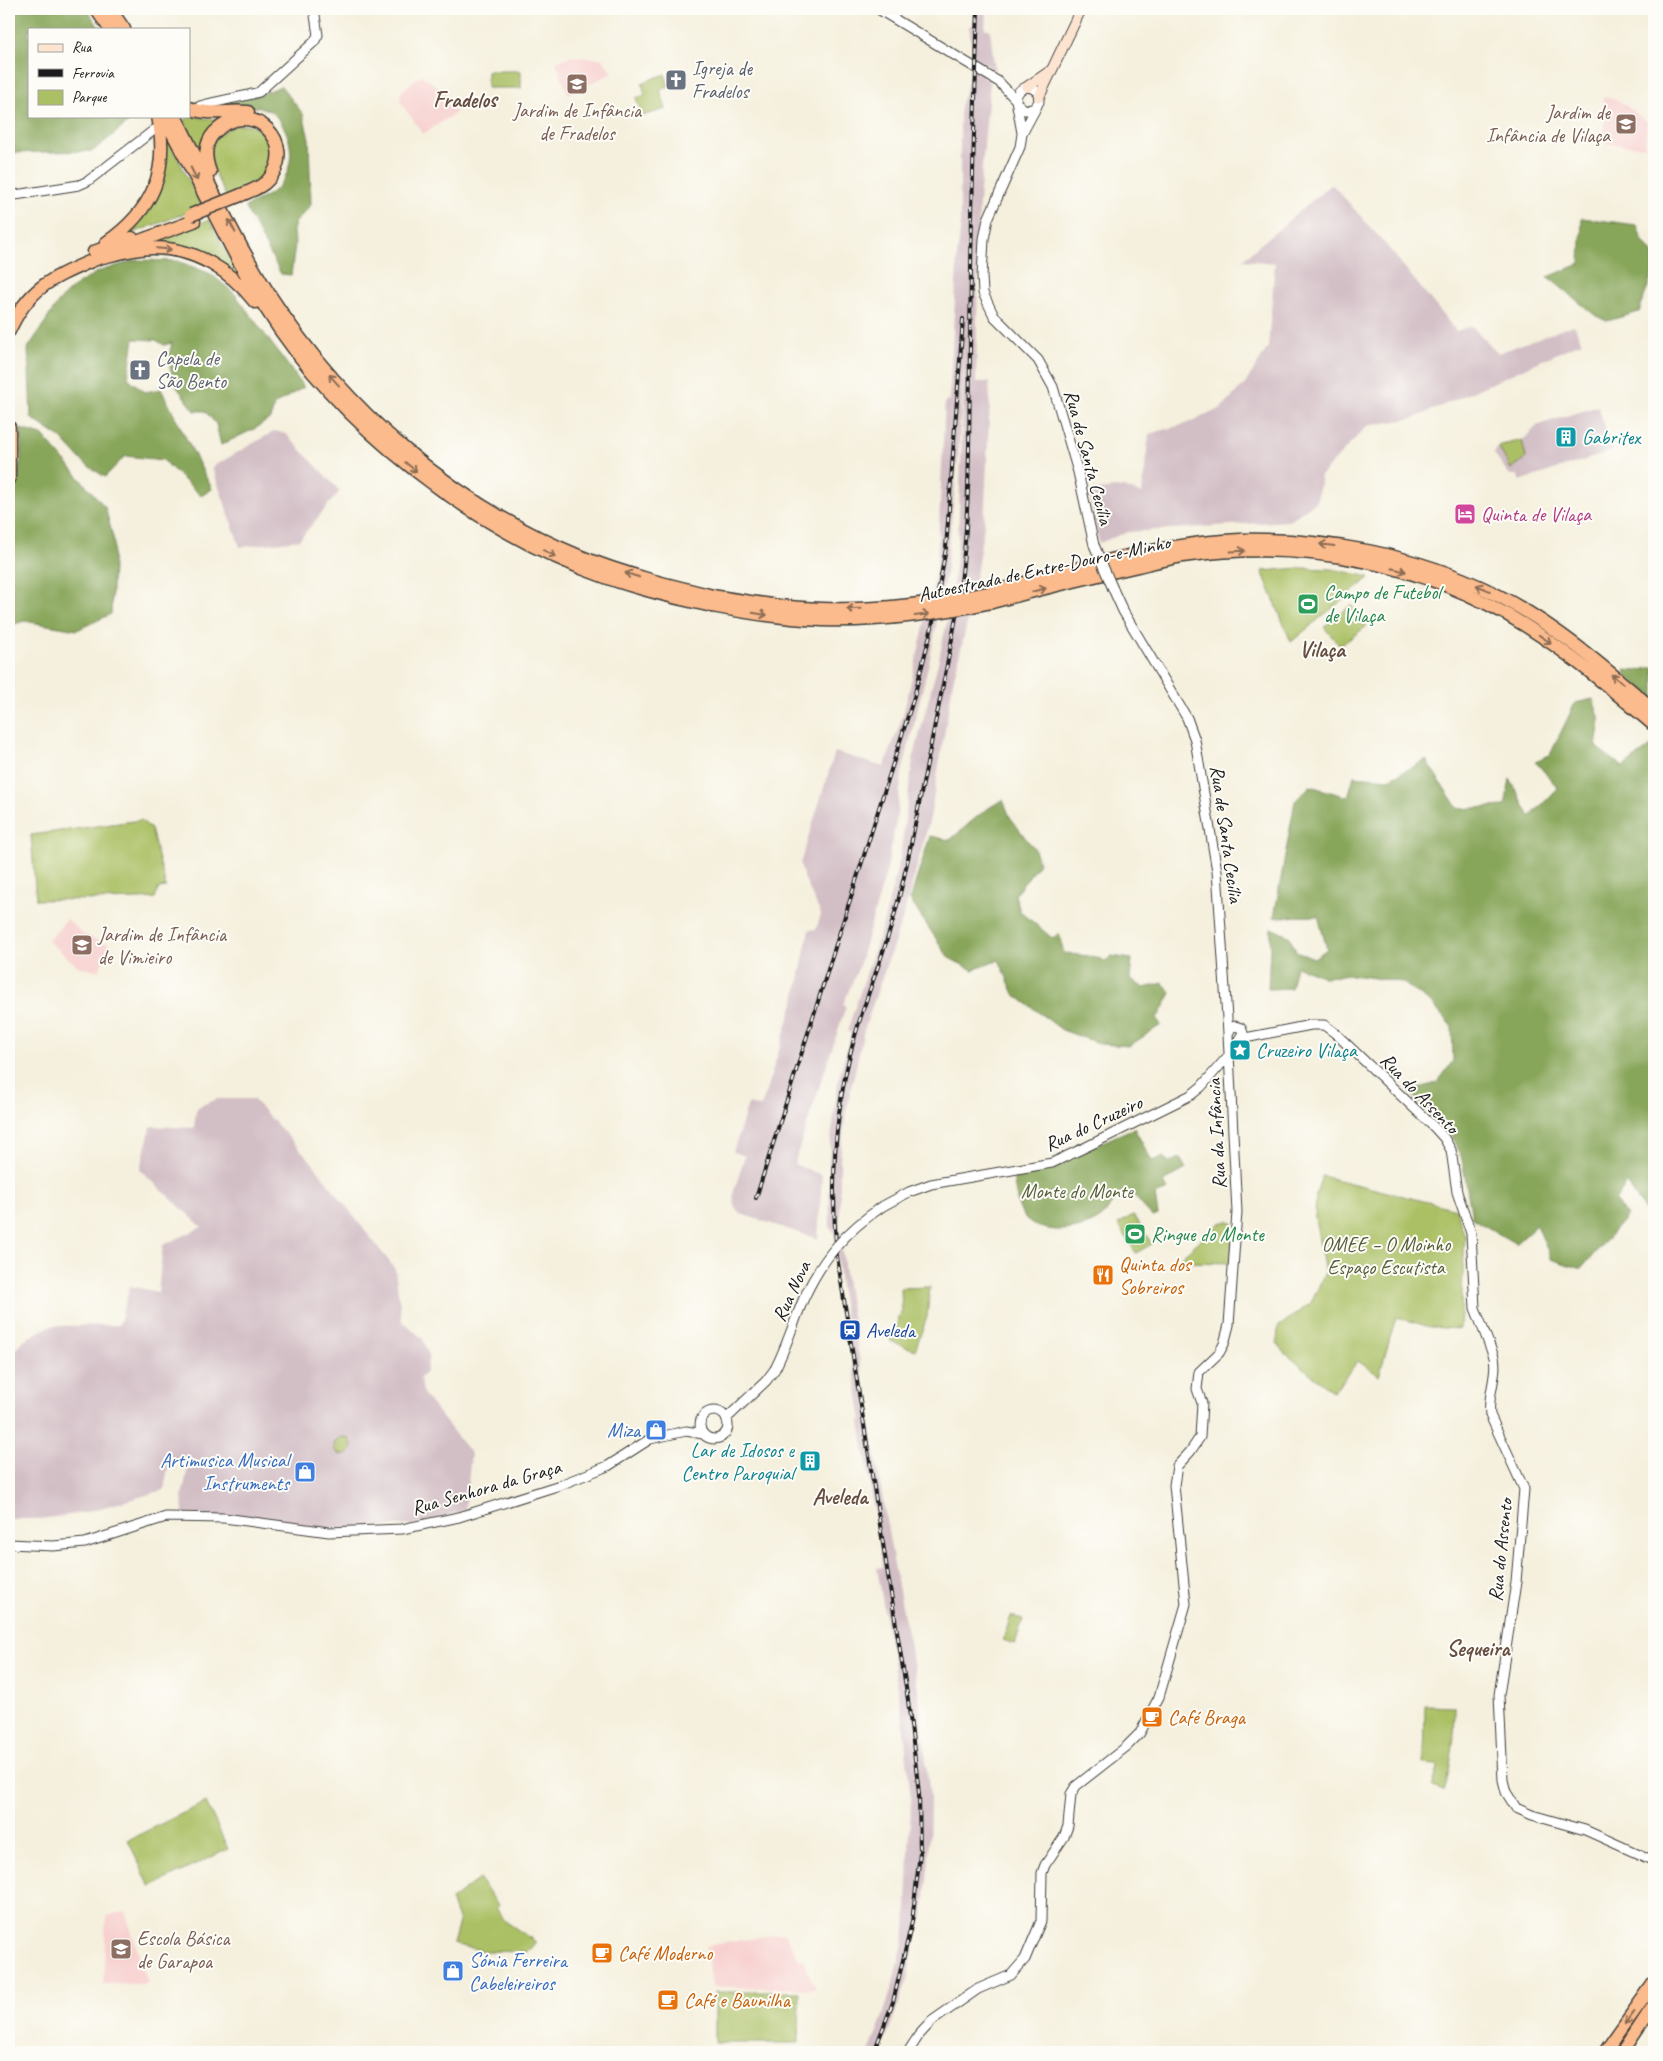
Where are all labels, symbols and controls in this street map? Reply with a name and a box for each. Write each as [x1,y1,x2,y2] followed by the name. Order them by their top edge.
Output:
[28,28,190,118] legend
[72,38,92,57] text: Rua
[692,56,753,104] place label: Igreja de Fradelos
[72,64,115,83] text: Ferrovia
[664,68,688,92] church icon: Igreja de Fradelos
[565,72,589,96] school or university icon: Jardim de Infância de Fradelos
[433,86,499,114] district label: Fradelos
[72,88,108,107] text: Parque
[512,98,643,146] place label: Jardim de Infância de Fradelos
[1486,100,1611,148] place label: Jardim de Infância de Vilaça
[1614,112,1638,136] school or university icon: Jardim de Infância de Vilaça
[189,167,199,182] one-way arrow
[227,219,237,234] one-way arrow
[156,244,172,254] one-way arrow
[156,346,227,394] place label: Capela de São Bento
[128,358,152,382] church icon: Capela de São Bento
[328,374,340,387] one-way arrow
[1059,387,1119,529] street label: Rua de Santa Cecília
[1554,425,1578,449] building icon: Gabritex
[1582,425,1642,450] place label: Gabritex
[405,462,418,473] one-way arrow
[1453,502,1477,526] hotel icon: Quinta de Vilaça
[1481,502,1592,527] place label: Quinta de Vilaça
[916,529,1174,607] street label: Autoestrada de Entre-Douro-e-Minho
[1319,540,1335,550] one-way arrow
[1230,547,1246,556] one-way arrow
[541,549,556,558] one-way arrow
[1390,566,1406,575] one-way arrow
[624,569,640,579] one-way arrow
[1324,580,1444,628] place label: Campo de Futebol de Vilaça
[1476,583,1491,593] one-way arrow
[1030,585,1046,594] one-way arrow
[1296,592,1320,616] sports icon: Campo de Futebol de Vilaça
[847,604,863,614] one-way arrow
[752,610,768,620] one-way arrow
[914,610,930,620] one-way arrow
[1538,633,1552,644] one-way arrow
[1299,636,1347,664] district label: Vilaça
[1611,673,1624,684] one-way arrow
[1204,764,1249,906] street label: Rua de Santa Cecília
[97,922,228,970] place label: Jardim de Infância de Vimieiro
[70,933,94,957] school or university icon: Jardim de Infância de Vimieiro
[1228,1038,1252,1062] place icon: Cruzeiro Vilaça
[1256,1038,1358,1063] place label: Cruzeiro Vilaça
[1375,1048,1466,1140] street label: Rua do Assento
[1201,1076,1232,1190] street label: Rua da Infância
[1040,1090,1147,1157] street label: Rua do Cruzeiro
[1021,1179,1134,1204] park label: Monte do Monte
[1123,1222,1147,1246] sports icon: Ringue do Monte
[1151,1222,1265,1247] place label: Ringue do Monte
[1322,1232,1451,1280] park label: OMEE – O Moinho Espaço Escutista
[1119,1252,1193,1300] place label: Quinta dos Sobreiros
[767,1256,817,1325] street label: Rua Nova
[1091,1263,1115,1287] restaurant icon: Quinta dos Sobreiros
[838,1318,862,1342] station icon: Aveleda
[866,1318,917,1343] place label: Aveleda
[607,1418,642,1443] place label: Miza
[644,1418,668,1442] shop icon: Miza
[682,1438,798,1486] place label: Lar de Idosos e Centro Paroquial
[160,1448,293,1496] place label: Artimusica Musical Instruments
[798,1449,822,1473] building icon: Lar de Idosos e Centro Paroquial
[409,1454,565,1521] street label: Rua Senhora da Graça
[293,1460,317,1484] shop icon: Artimusica Musical Instruments
[812,1483,869,1511] district label: Aveleda
[1483,1496,1519,1603] street label: Rua do Assento
[1447,1635,1511,1663] district label: Sequeira
[1140,1705,1164,1729] cafe icon: Café Braga
[1168,1705,1247,1730] place label: Café Braga
[137,1926,231,1974] place label: Escola Básica de Garapoa
[109,1937,133,1961] school or university icon: Escola Básica de Garapoa
[590,1941,614,1965] cafe icon: Café Moderno
[618,1941,713,1966] place label: Café Moderno
[469,1948,569,1996] place label: Sónia Ferreira Cabeleireiros
[441,1959,465,1983] shop icon: Sónia Ferreira Cabeleireiros
[656,1988,680,2012] cafe icon: Café e Baunilha
[684,1988,792,2013] place label: Café e Baunilha
[1625,2011,1635,2025] one-way arrow

